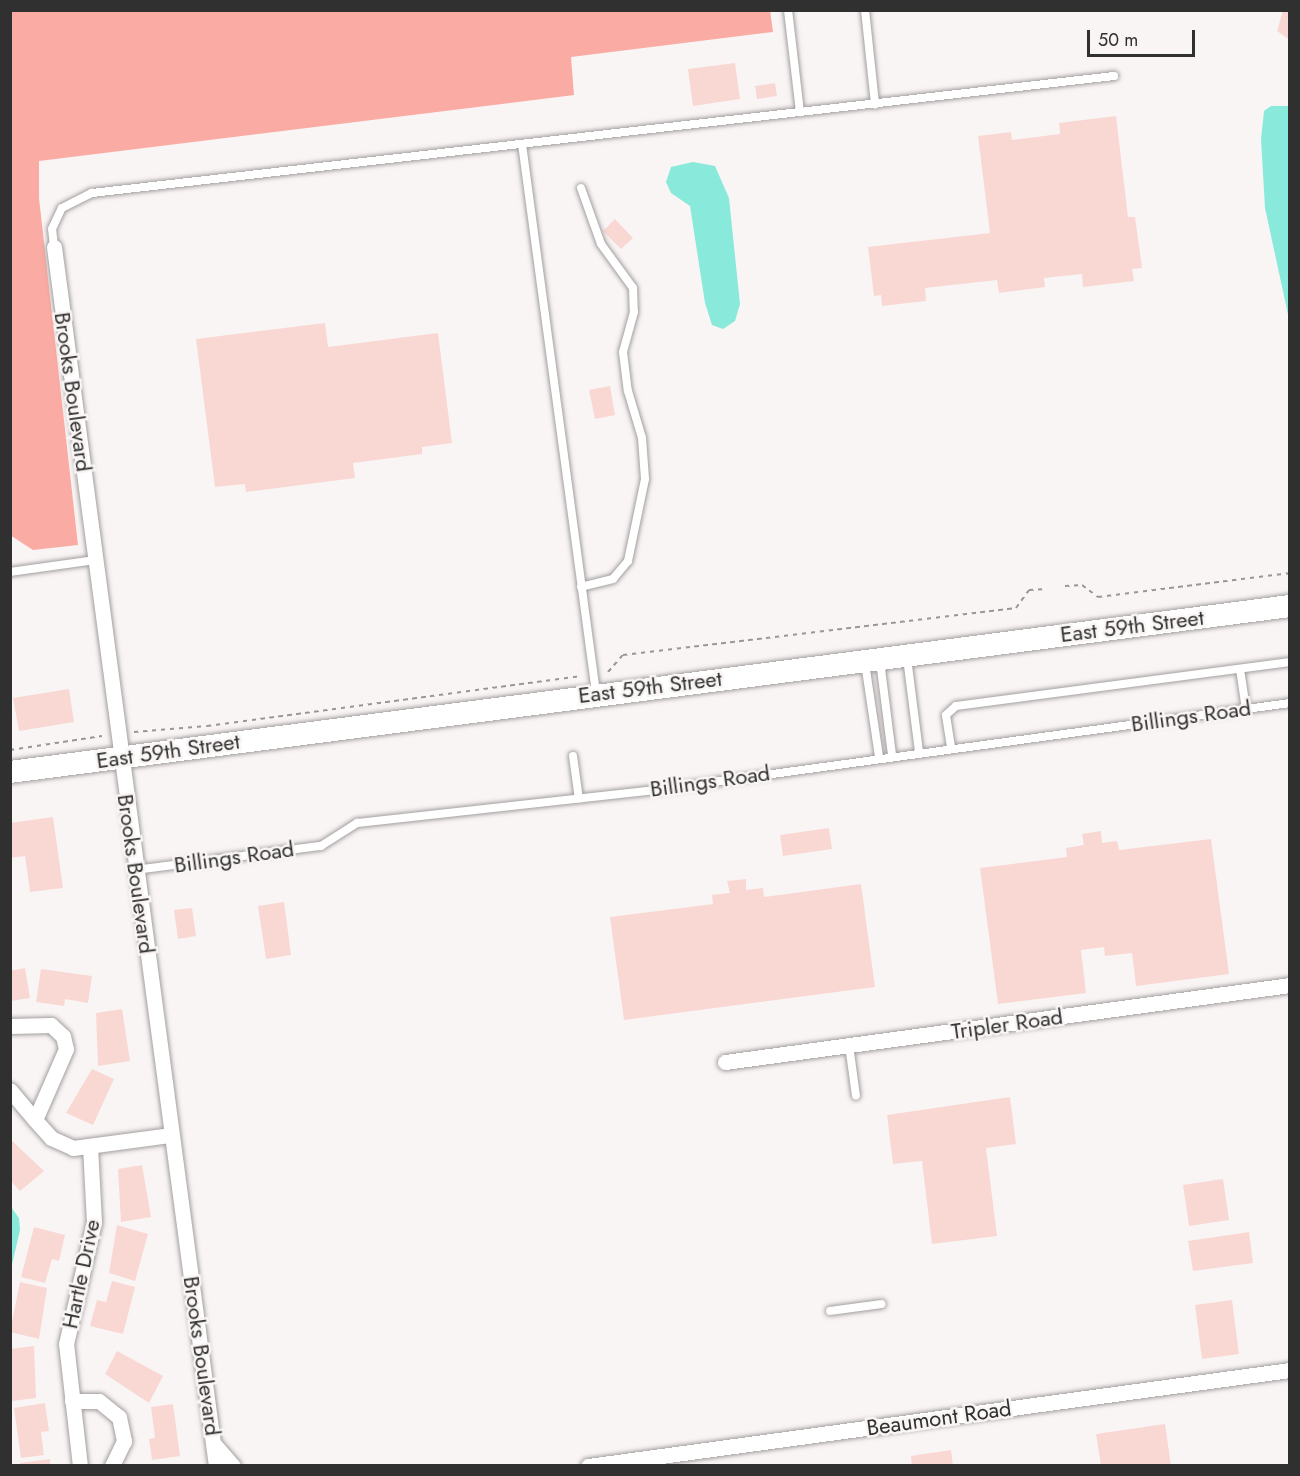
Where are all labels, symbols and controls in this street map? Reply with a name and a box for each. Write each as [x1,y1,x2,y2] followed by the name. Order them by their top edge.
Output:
[1090,18,1198,56] scale bar
[1098,27,1138,53] text: 50 m
[49,310,97,474] street label: Brooks Boulevard
[1059,604,1205,648] street label: East 59th Street
[577,665,723,709] street label: East 59th Street
[1129,695,1253,737] street label: Billings Road
[95,728,241,774] street label: East 59th Street
[648,760,772,802] street label: Billings Road
[112,792,160,956] street label: Brooks Boulevard
[172,836,296,878] street label: Billings Road
[950,1003,1064,1045] street label: Tripler Road
[57,1217,105,1331] street label: Hartle Drive
[178,1274,226,1438] street label: Brooks Boulevard
[865,1395,1013,1441] street label: Beaumont Road

